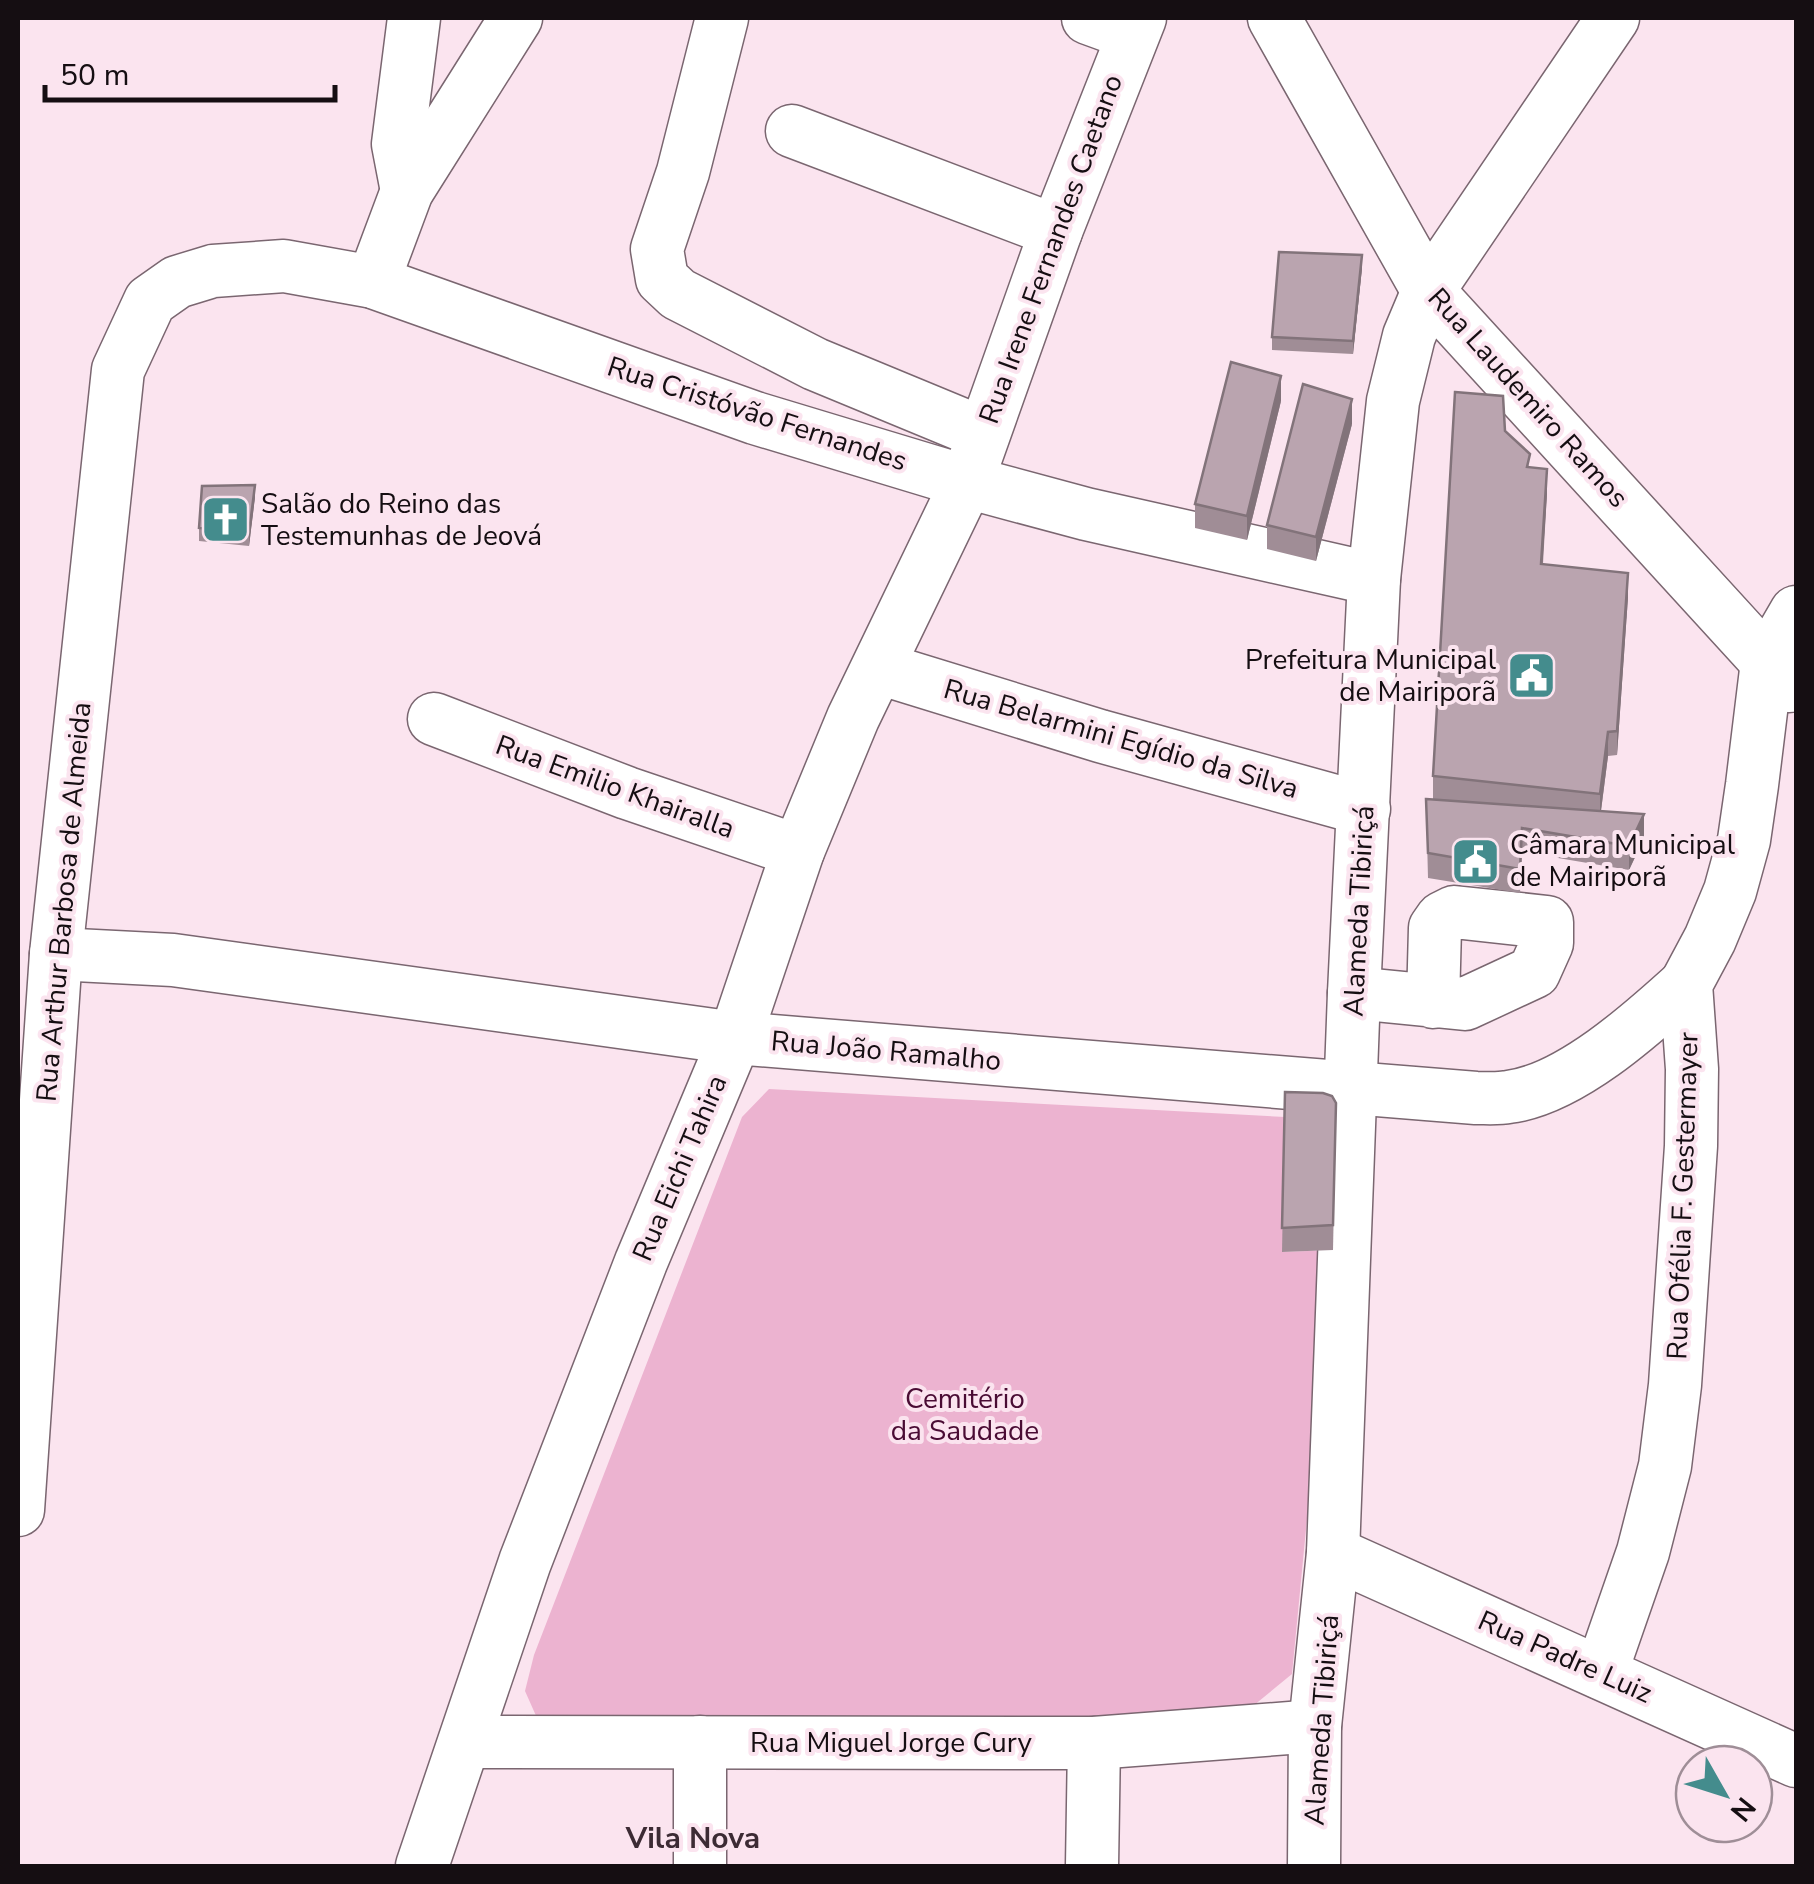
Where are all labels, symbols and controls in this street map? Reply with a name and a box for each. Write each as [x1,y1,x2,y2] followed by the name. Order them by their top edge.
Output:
[45,40,335,102] scale bar
[60,55,129,96] text: 50 m
[970,69,1132,429] street label: Rua Irene Fernandes Caetano
[1419,280,1637,516] street label: Rua Laudemiro Ramos
[602,348,912,480] street label: Rua Cristóvão Fernandes
[261,485,542,555] place label: Salão do Reino das Testemunhas de Jeová
[200,494,252,546] church icon: Salão do Reino das Testemunhas de Jeová
[1245,641,1497,711] place label: Prefeitura Municipal de Mairiporã
[1505,650,1557,702] public building icon: Prefeitura Municipal de Mairiporã
[939,670,1303,808] street label: Rua Belarmini Egídio da Silva
[28,701,100,1103] street label: Rua Arthur Barbosa de Almeida
[490,726,740,848] street label: Rua Emilio Khairalla
[1335,805,1383,1017] street label: Alameda Tibiriçá
[1510,826,1736,896] place label: Câmara Municipal de Mairiporã
[1449,835,1501,887] public building icon: Câmara Municipal de Mairiporã
[769,1022,1003,1080] street label: Rua João Ramalho
[1658,1032,1708,1360] street label: Rua Ofélia F. Gestermayer
[624,1069,736,1267] street label: Rua Eichi Tahira
[891,1380,1039,1450] park label: Cemitério da Saudade
[1472,1602,1658,1712] street label: Rua Padre Luiz
[1296,1613,1348,1827] street label: Alameda Tibiriçá
[750,1724,1033,1762] street label: Rua Miguel Jorge Cury
[1674,1744,1774,1844] north arrow
[1721,1789,1764,1829] text: N
[625,1818,760,1859] district label: Vila Nova

